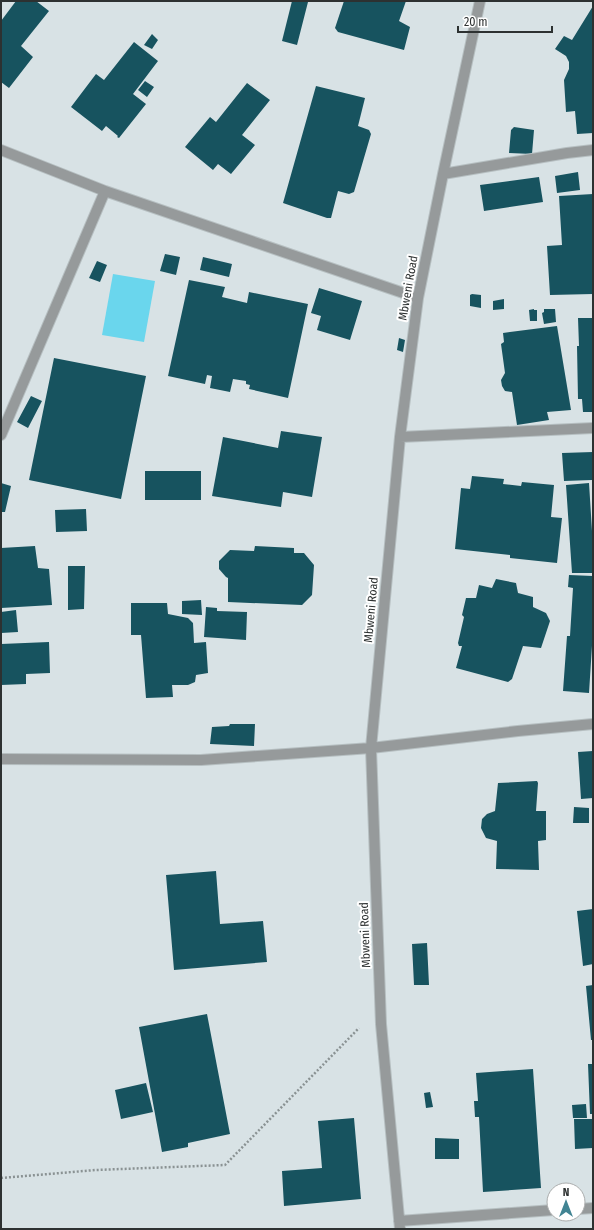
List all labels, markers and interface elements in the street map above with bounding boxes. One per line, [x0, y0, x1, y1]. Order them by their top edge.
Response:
scale bar [458, 8, 552, 34]
text: 20 m [464, 15, 488, 29]
street label: Mbweni Road [395, 254, 421, 322]
street label: Mbweni Road [361, 577, 381, 643]
street label: Mbweni Road [357, 902, 373, 968]
north arrow [546, 1182, 586, 1222]
text: N [563, 1186, 569, 1199]

